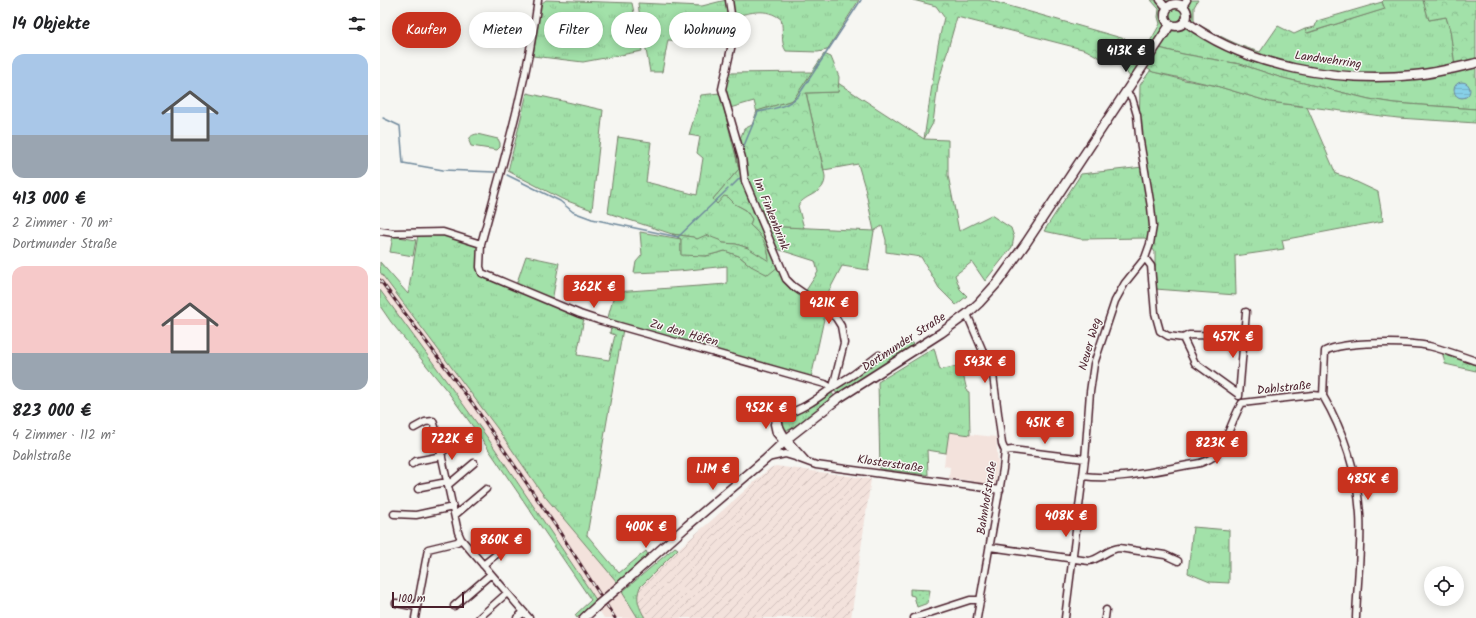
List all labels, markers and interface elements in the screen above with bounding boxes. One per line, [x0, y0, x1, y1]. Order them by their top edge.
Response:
text: 14 Objekte [12, 11, 90, 38]
chip: Kaufen [392, 12, 461, 48]
chip: Mieten [469, 12, 536, 48]
chip: Filter [544, 12, 603, 48]
chip: Neu [611, 12, 661, 48]
chip: Wohnung [669, 12, 751, 48]
icon: filters [346, 13, 368, 35]
pin: 413K € [1093, 39, 1159, 73]
text: 413K € [1106, 41, 1146, 62]
street label: Landwehrring [1293, 46, 1363, 74]
icon: home [154, 80, 226, 152]
street label: Im Finkenbrink [748, 175, 794, 253]
text: 413 000 € [12, 186, 86, 213]
text: 2 Zimmer · 70 m² [12, 213, 112, 234]
text: Dortmunder Straße [12, 234, 117, 255]
pin: 362K € [561, 275, 627, 309]
text: 362K € [573, 277, 615, 298]
pin: 421K € [796, 291, 862, 325]
icon: home [154, 292, 226, 364]
text: 421K € [809, 293, 849, 314]
street label: Dortmunder Straße [858, 307, 950, 376]
street label: Zu den Höfen [648, 314, 720, 352]
street label: Neuer Weg [1073, 315, 1107, 373]
pin: 457K € [1200, 325, 1266, 359]
text: 457K € [1213, 327, 1253, 348]
pin: 543K € [952, 350, 1018, 384]
text: 543K € [964, 352, 1006, 373]
street label: Dahlstraße [1256, 376, 1313, 400]
pin: 952K € [733, 396, 799, 430]
text: 823 000 € [12, 398, 91, 425]
text: 952K € [745, 398, 787, 419]
pin: 451K € [1012, 411, 1078, 445]
text: 451K € [1026, 413, 1064, 434]
text: 4 Zimmer · 112 m² [12, 425, 115, 446]
pin: 722K € [419, 427, 485, 461]
text: 722K € [431, 429, 473, 450]
pin: 823K € [1184, 431, 1250, 465]
text: 823K € [1195, 433, 1239, 454]
text: Dahlstraße [12, 446, 71, 467]
street label: Klosterstraße [856, 450, 925, 478]
pin: 1.1M € [680, 457, 746, 491]
text: 1.1M € [696, 459, 730, 480]
street label: Bahnhofstraße [972, 459, 1002, 536]
pin: 485K € [1335, 467, 1401, 501]
text: 485K € [1347, 469, 1389, 490]
pin: 408K € [1033, 504, 1099, 538]
text: 408K € [1045, 506, 1087, 527]
pin: 400K € [613, 515, 679, 549]
text: 400K € [625, 517, 667, 538]
pin: 860K € [468, 528, 534, 562]
text: 860K € [480, 530, 522, 551]
map controls [1424, 566, 1464, 606]
button: locate [1424, 566, 1464, 606]
scale bar [392, 590, 464, 609]
text: 100 m [398, 590, 426, 608]

